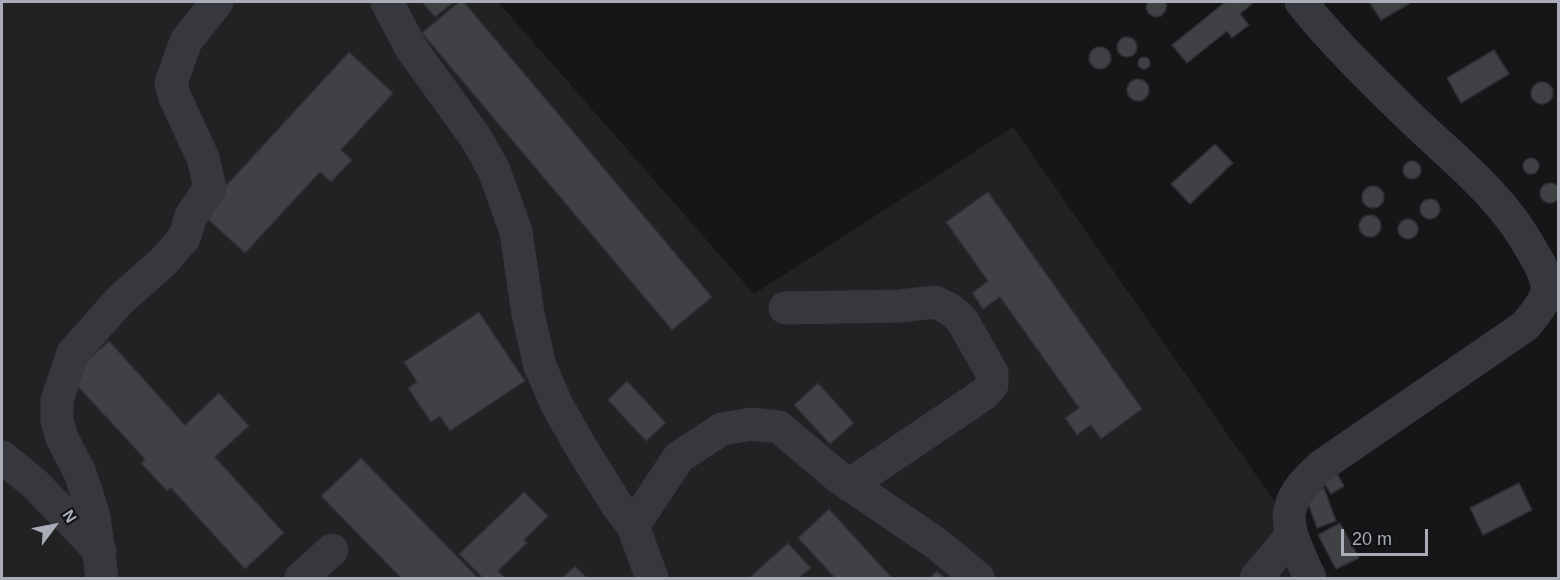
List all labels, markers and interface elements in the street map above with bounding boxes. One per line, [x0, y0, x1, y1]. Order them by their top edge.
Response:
north arrow [24, 496, 84, 556]
text: N [59, 507, 80, 526]
scale bar [1344, 517, 1431, 555]
text: 20 m [1352, 529, 1392, 549]

